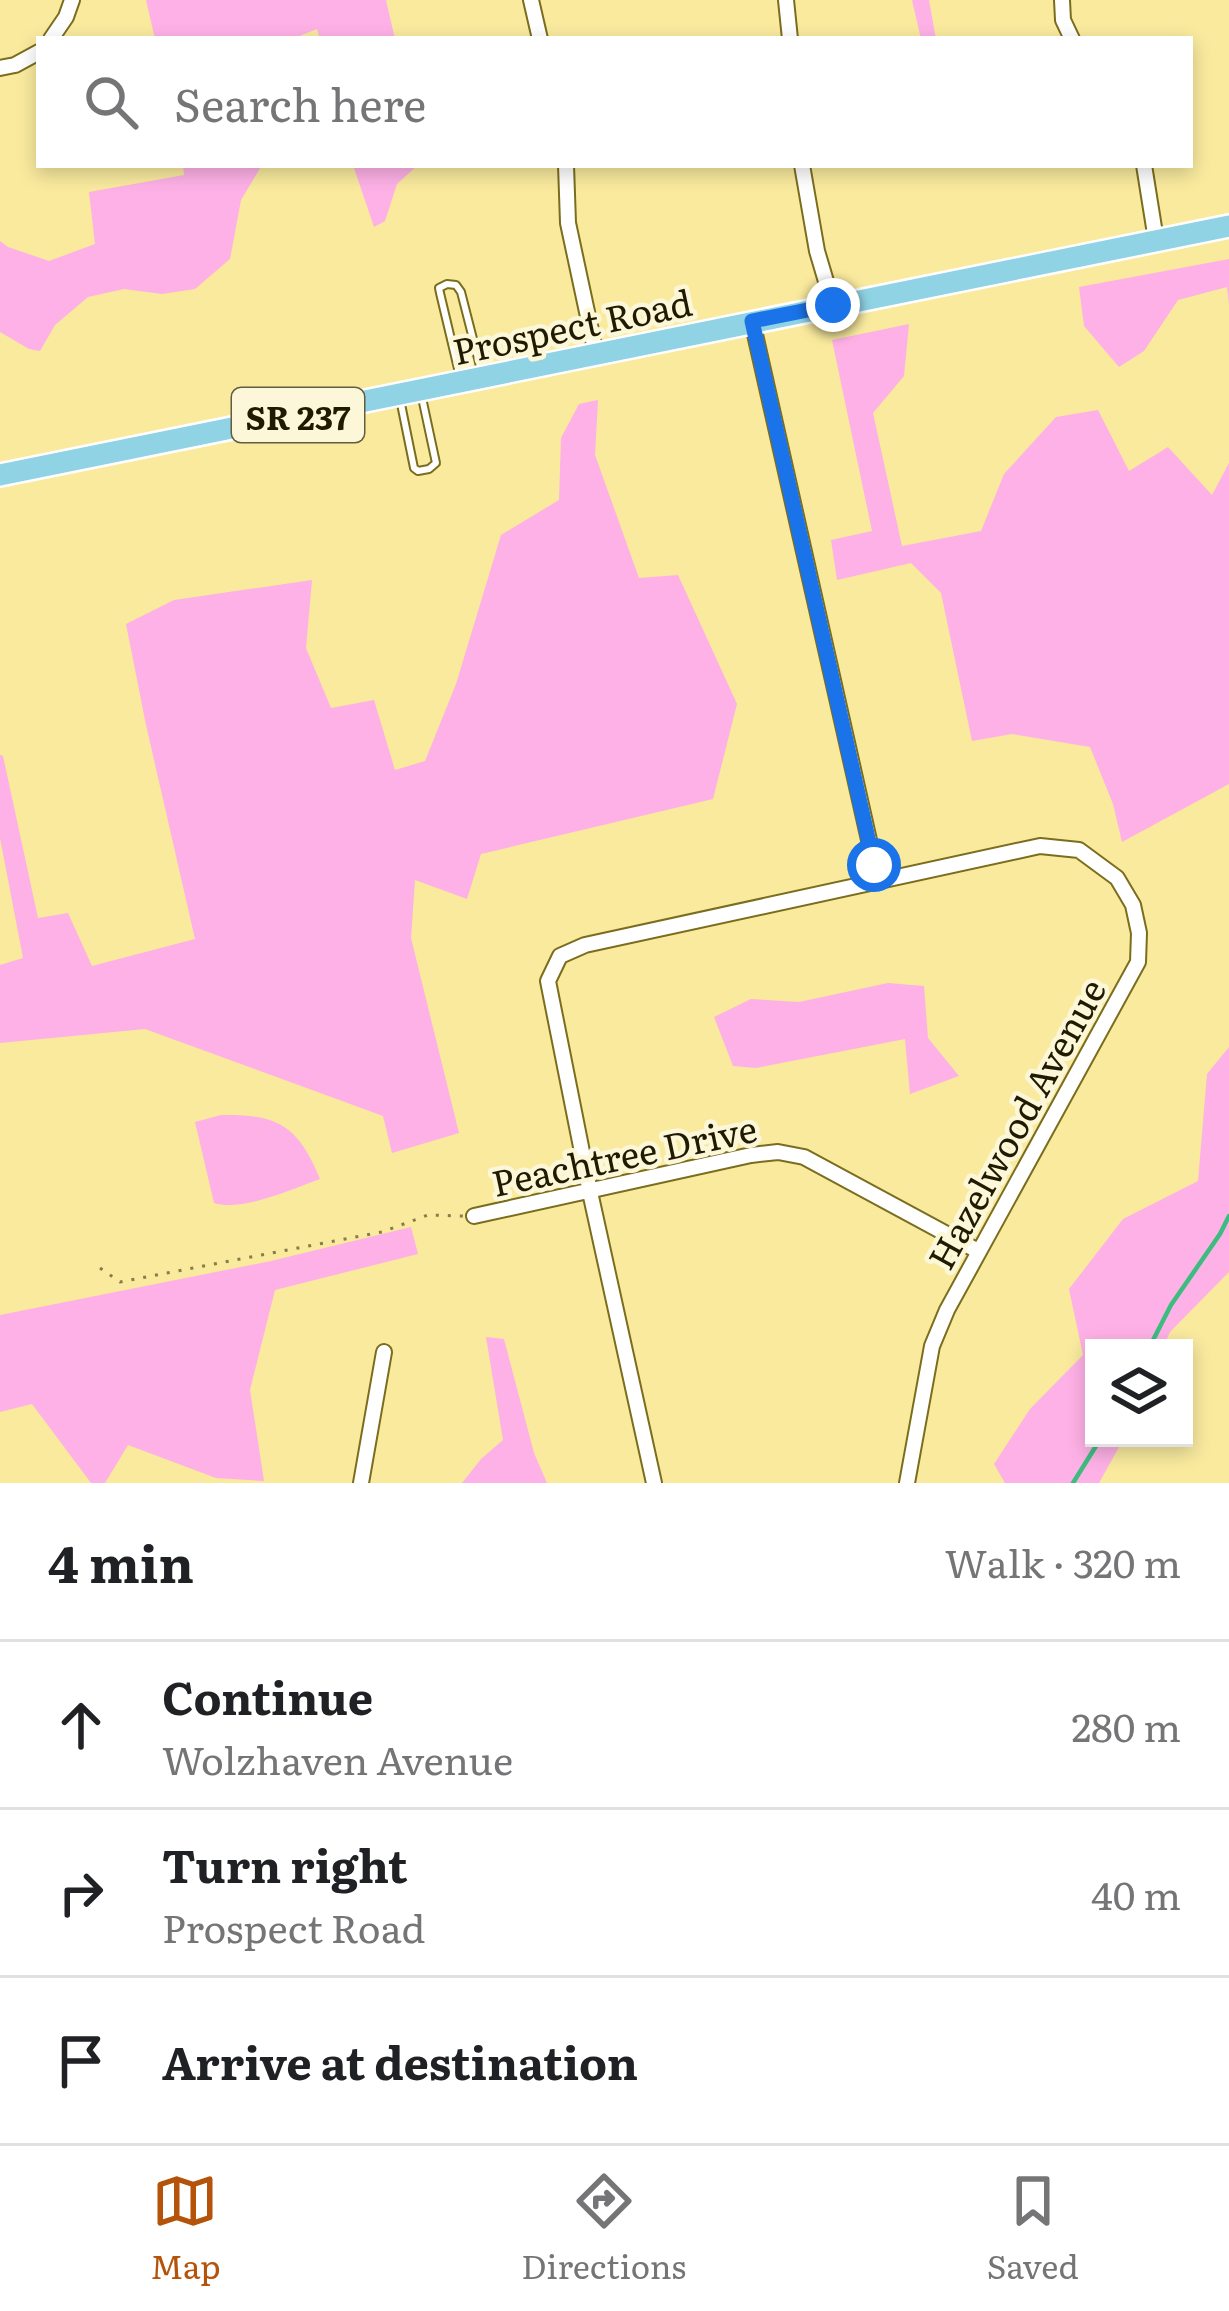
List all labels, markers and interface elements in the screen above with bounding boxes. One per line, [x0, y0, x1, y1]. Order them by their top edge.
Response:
search box [36, 36, 1193, 168]
icon: search [78, 69, 144, 135]
text: Search here [174, 69, 426, 136]
street label: Prospect Road [448, 274, 696, 376]
route end [806, 278, 860, 332]
road number: SR 237 [232, 388, 364, 442]
route start [847, 838, 901, 892]
street label: Hazelwood Avenue [913, 968, 1117, 1278]
street label: Peachtree Drive [487, 1100, 761, 1208]
map controls [1085, 1339, 1193, 1447]
button: layers [1085, 1339, 1193, 1447]
text: 4 min [48, 1523, 194, 1599]
text: Walk · 320 m [945, 1532, 1181, 1590]
text: Continue [162, 1662, 373, 1729]
icon: ahead [48, 1692, 114, 1758]
text: 280 m [1072, 1696, 1181, 1754]
text: Wolzhaven Avenue [162, 1729, 513, 1787]
text: Turn right [162, 1830, 408, 1897]
icon: right [48, 1860, 114, 1926]
text: 40 m [1091, 1864, 1181, 1922]
text: Prospect Road [162, 1897, 425, 1955]
text: Arrive at destination [162, 2027, 638, 2094]
icon: arrive [48, 2028, 114, 2094]
tab: Map [150, 2168, 221, 2289]
tab: Directions [521, 2168, 686, 2289]
tab: Saved [987, 2168, 1079, 2289]

